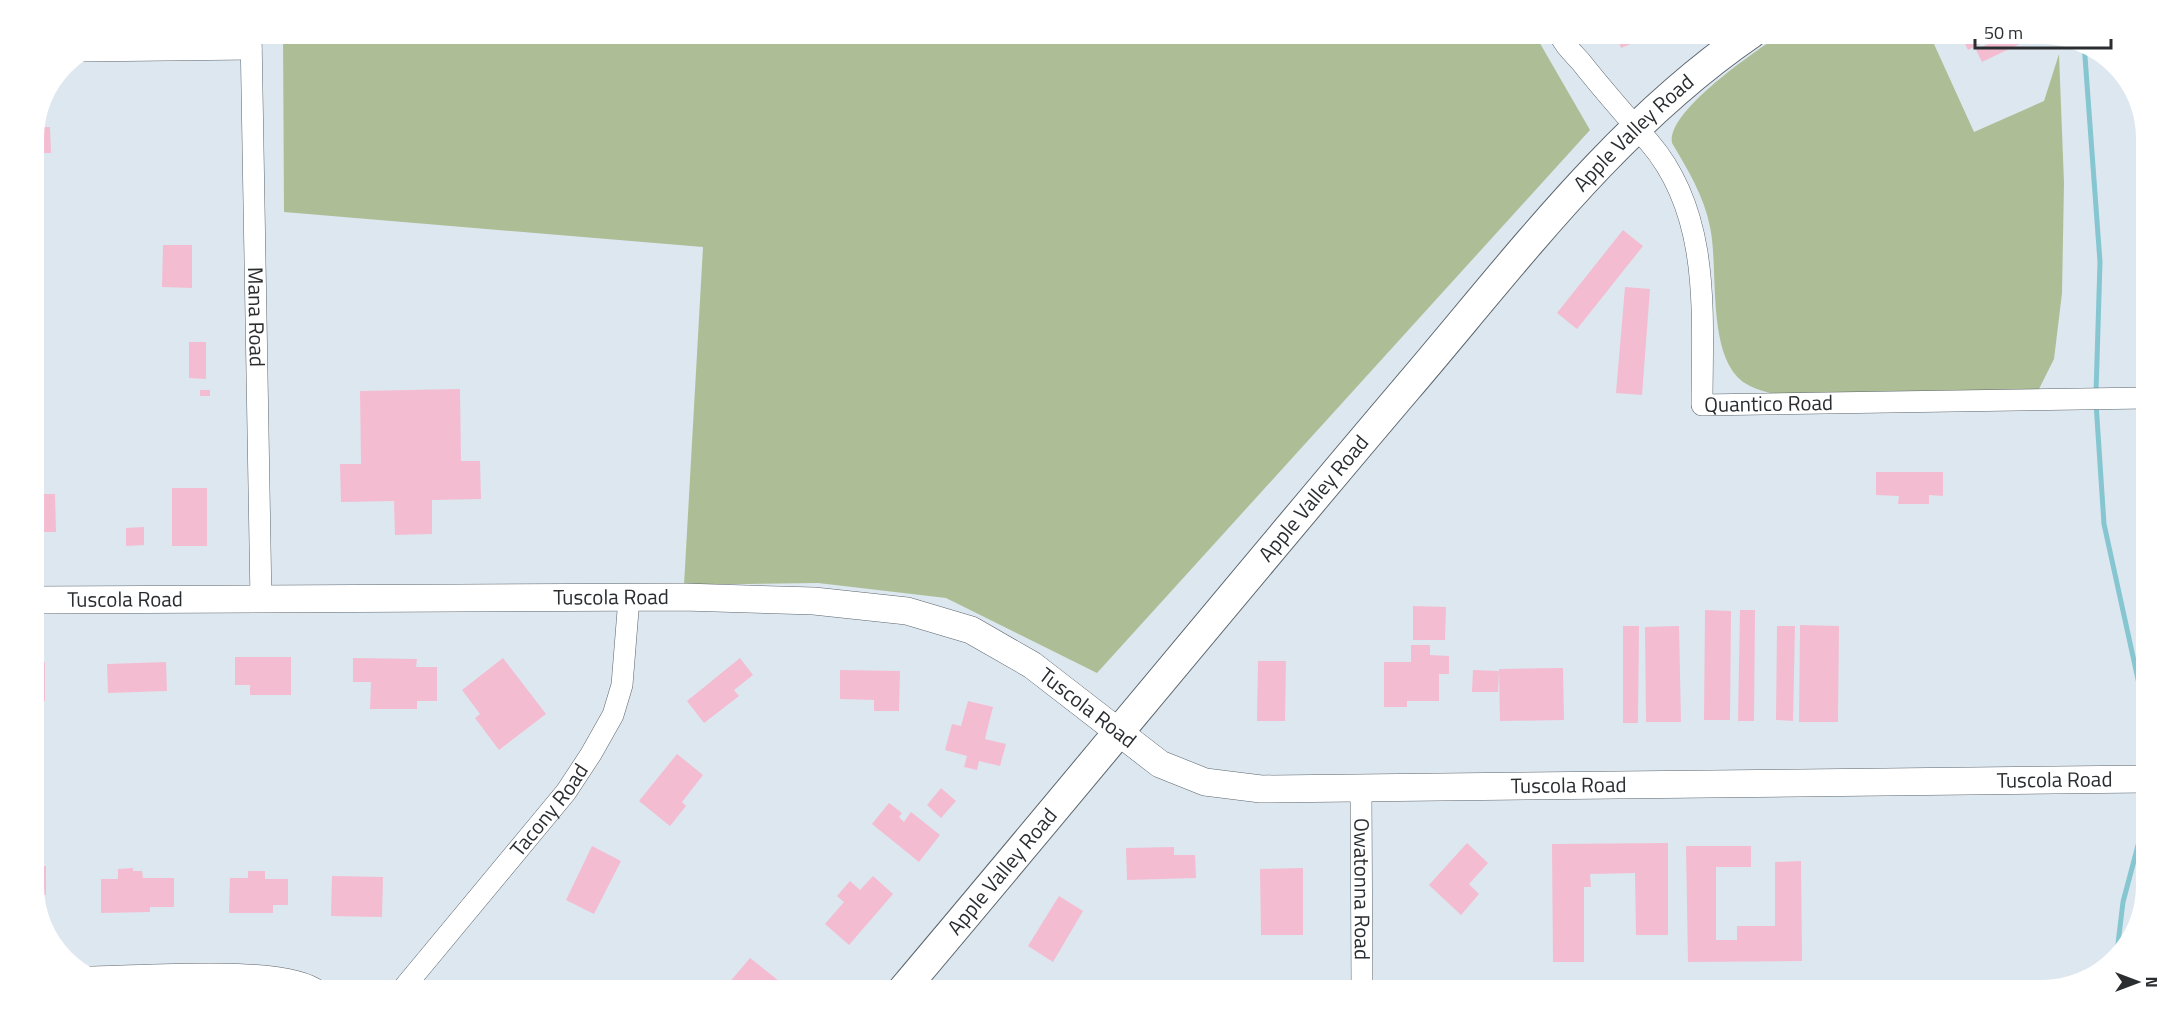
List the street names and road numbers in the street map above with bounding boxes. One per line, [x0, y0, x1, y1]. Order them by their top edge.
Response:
street label: Apple Valley Road [1565, 66, 1700, 198]
street label: Mana Road [240, 267, 274, 367]
street label: Quantico Road [1704, 386, 1833, 420]
street label: Apple Valley Road [1250, 427, 1376, 568]
street label: Tuscola Road [553, 580, 669, 613]
street label: Tuscola Road [67, 582, 183, 615]
street label: Tuscola Road [1033, 659, 1144, 755]
street label: Tacony Road [502, 757, 596, 863]
street label: Tuscola Road [1996, 762, 2113, 796]
street label: Tuscola Road [1510, 768, 1627, 801]
street label: Apple Valley Road [939, 800, 1064, 942]
street label: Owatonna Road [1346, 818, 1379, 960]

